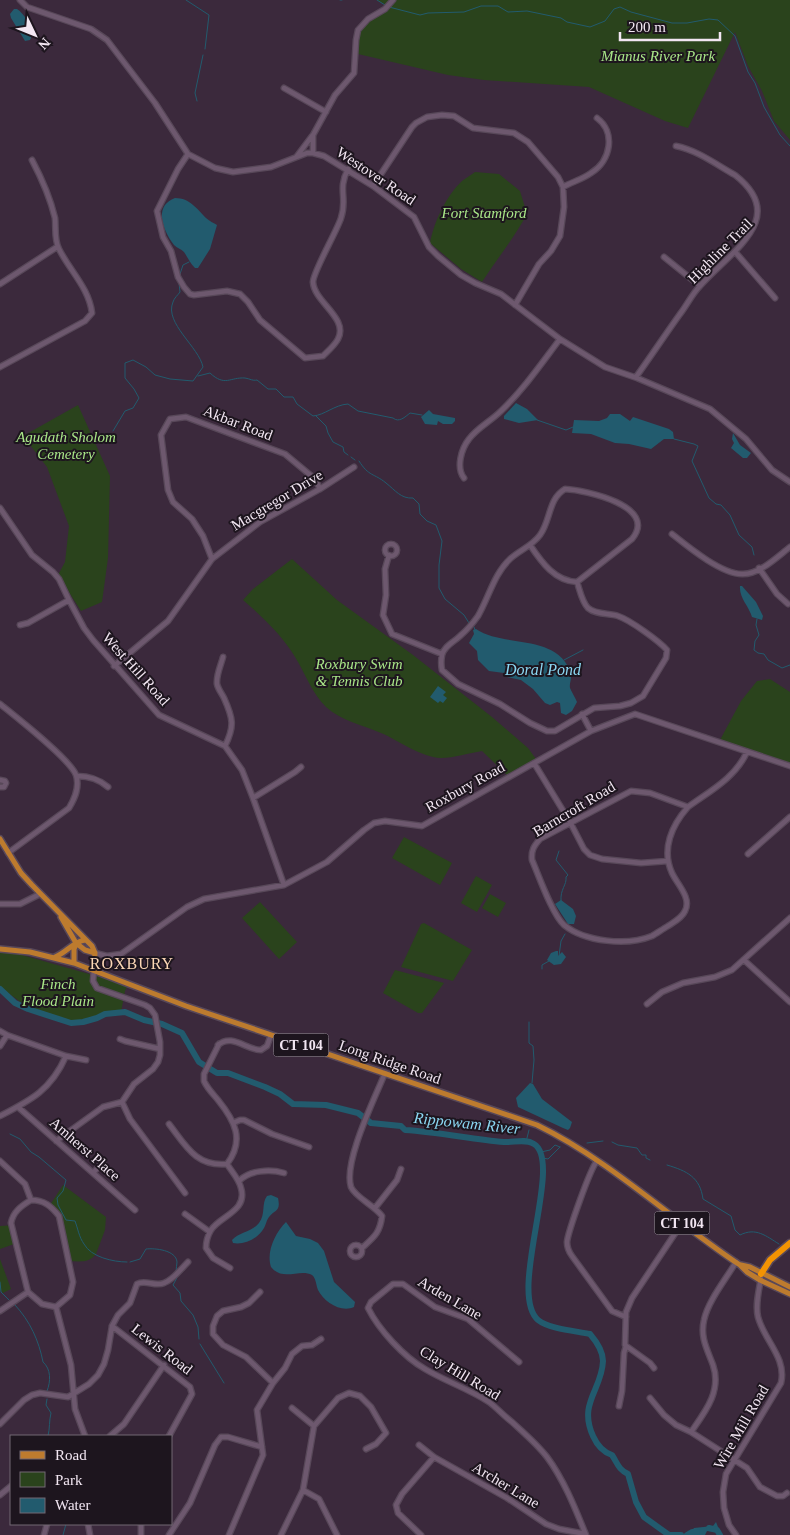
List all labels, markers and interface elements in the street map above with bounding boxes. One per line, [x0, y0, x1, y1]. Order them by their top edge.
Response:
north arrow [10, 10, 60, 60]
scale bar [620, 10, 720, 42]
text: 200 m [628, 19, 666, 35]
text: N [35, 35, 53, 52]
park label: Mianus River Park [600, 48, 715, 64]
street label: Westover Road [334, 144, 419, 209]
park label: Fort Stamford [441, 205, 527, 221]
street label: Highline Trail [684, 215, 756, 287]
street label: Akbar Road [201, 402, 275, 444]
park label: Agudath Sholom Cemetery [15, 429, 116, 462]
street label: Macgregor Drive [228, 466, 326, 534]
street label: West Hill Road [99, 629, 173, 709]
park label: Roxbury Swim & Tennis Club [314, 656, 403, 689]
water label: Doral Pond [504, 661, 582, 678]
street label: Roxbury Road [423, 758, 508, 815]
street label: Barncroft Road [530, 778, 618, 840]
district label: ROXBURY [90, 955, 174, 972]
park label: Finch Flood Plain [21, 976, 94, 1009]
road number: CT 104 [274, 1034, 328, 1056]
street label: Long Ridge Road [337, 1037, 443, 1087]
water label: Rippowam River [412, 1109, 522, 1138]
street label: Amherst Place [47, 1114, 124, 1184]
road number: CT 104 [654, 1212, 710, 1234]
street label: Arden Lane [415, 1273, 485, 1323]
street label: Lewis Road [129, 1321, 196, 1378]
street label: Clay Hill Road [417, 1343, 503, 1404]
street label: Wire Mill Road [710, 1382, 772, 1472]
legend [10, 1435, 172, 1525]
text: Road [55, 1447, 87, 1463]
street label: Archer Lane [470, 1459, 543, 1511]
text: Park [55, 1472, 83, 1488]
text: Water [55, 1497, 90, 1513]

